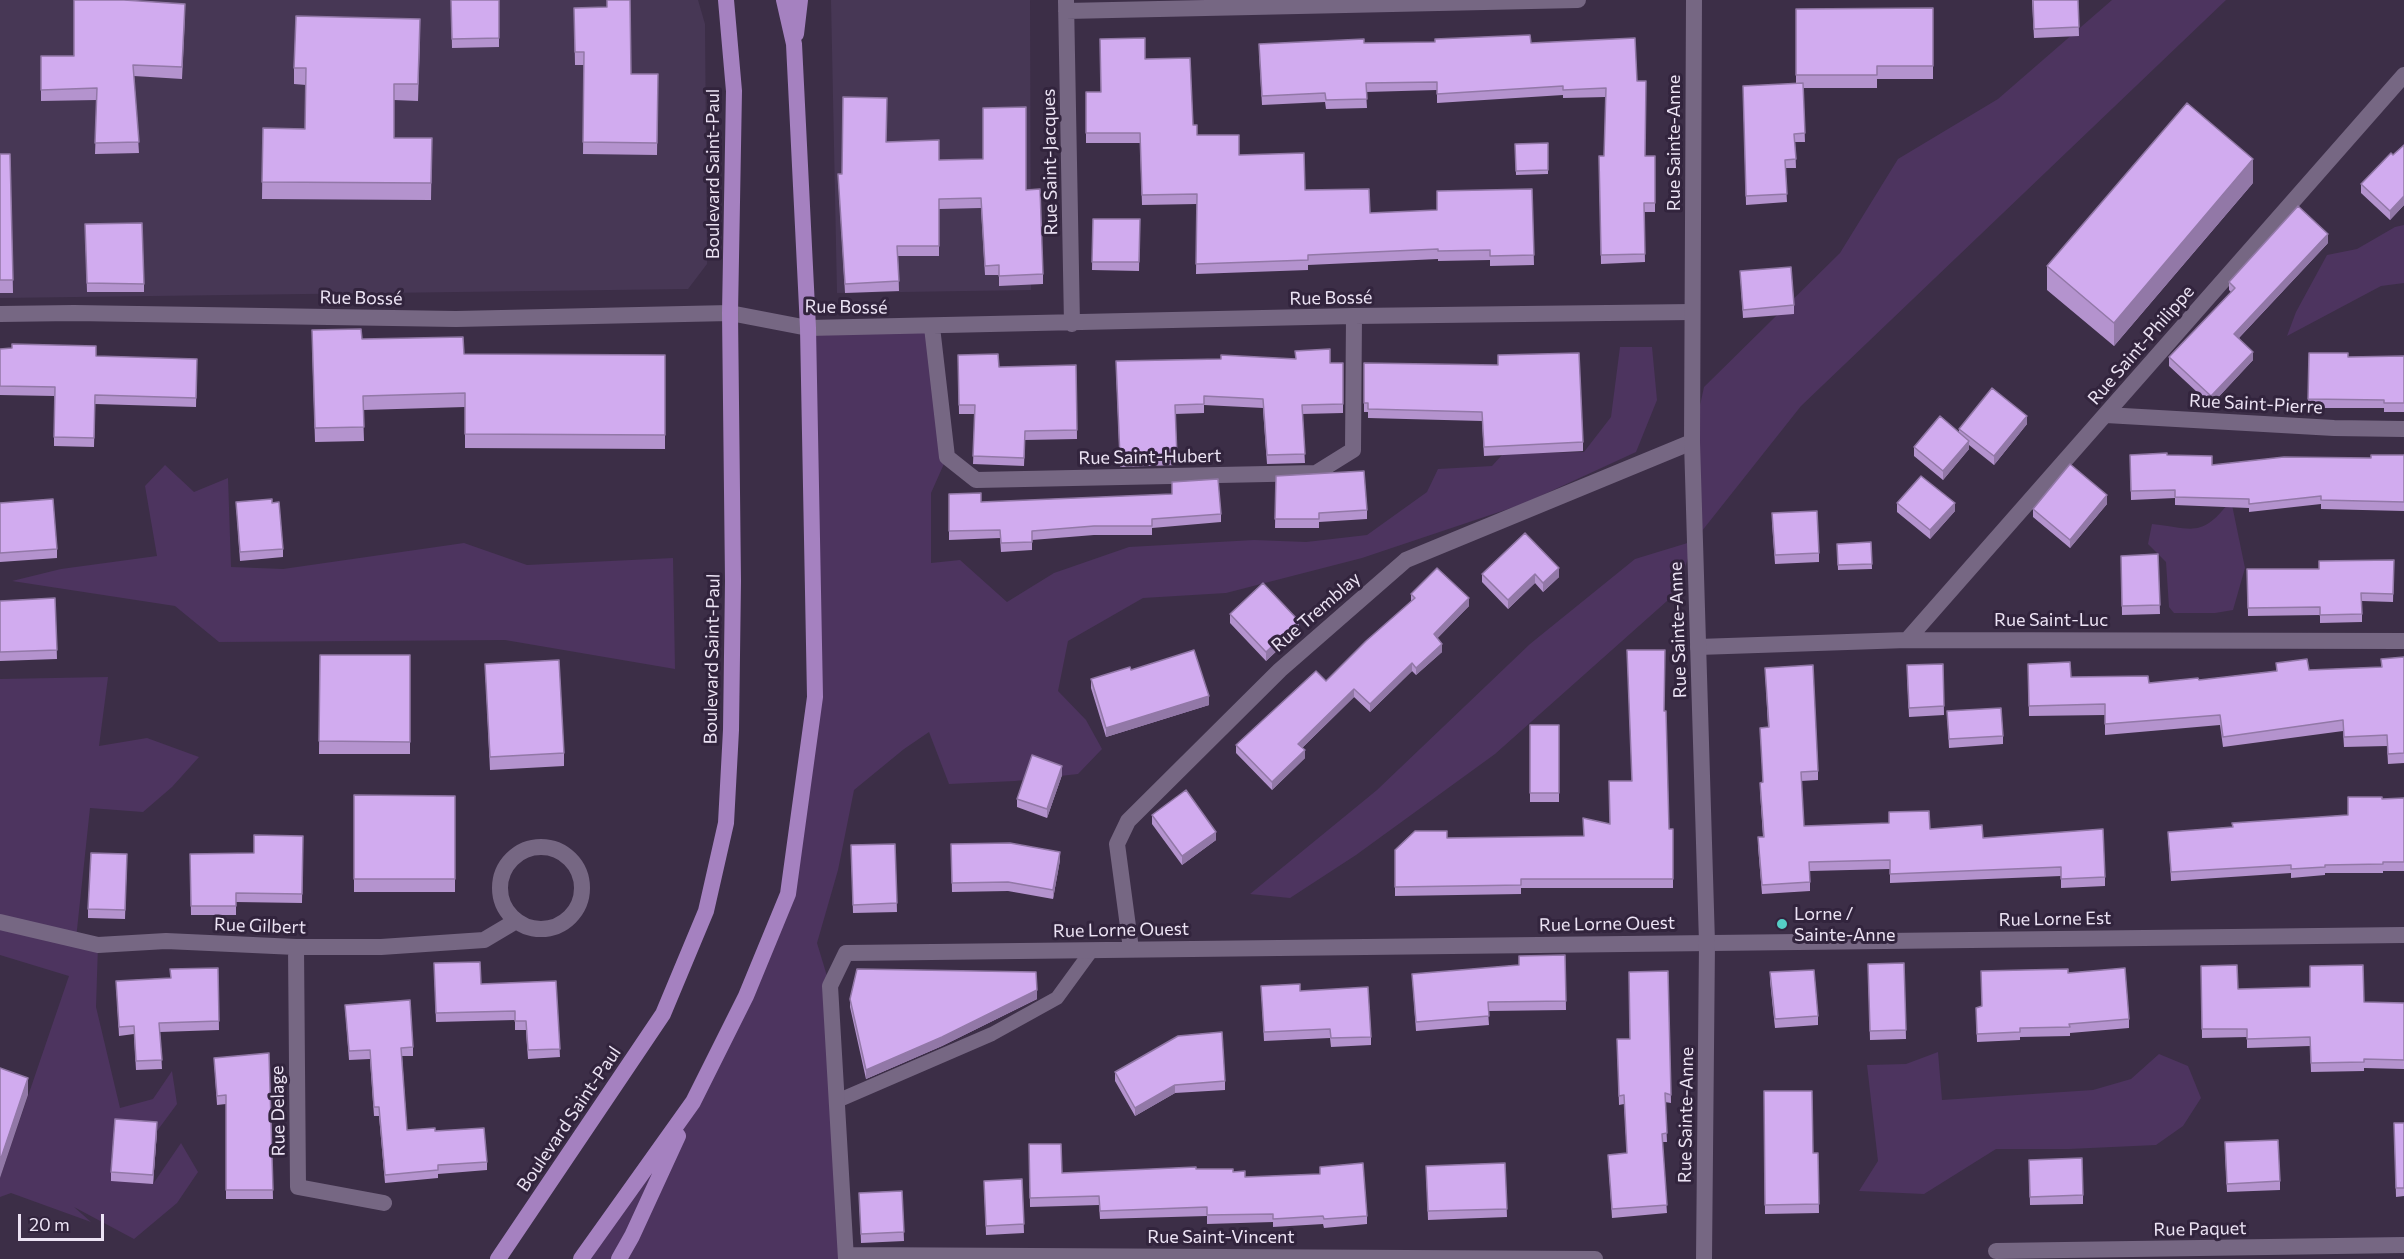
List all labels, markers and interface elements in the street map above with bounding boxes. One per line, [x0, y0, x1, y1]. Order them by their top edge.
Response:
street label: Rue Sainte-Anne [1663, 75, 1685, 211]
street label: Rue Saint-Jacques [1038, 88, 1062, 236]
street label: Boulevard Saint-Paul [702, 89, 724, 259]
street label: Rue Saint-Philippe [2083, 281, 2199, 409]
street label: Rue Bossé [319, 286, 403, 310]
street label: Rue Bossé [1289, 286, 1373, 310]
street label: Rue Bossé [804, 295, 888, 319]
street label: Rue Saint-Pierre [2189, 390, 2323, 418]
street label: Rue Saint-Hubert [1078, 445, 1222, 469]
street label: Rue Sainte-Anne [1665, 561, 1691, 699]
street label: Rue Tremblay [1267, 567, 1365, 657]
street label: Boulevard Saint-Paul [700, 573, 724, 745]
street label: Rue Saint-Luc [1994, 609, 2108, 631]
place label: Lorne / Sainte-Anne [1794, 903, 1895, 946]
street label: Rue Lorne Est [1999, 907, 2111, 931]
street label: Rue Lorne Ouest [1539, 912, 1675, 936]
street label: Rue Gilbert [214, 914, 306, 938]
marker: Lorne / Sainte-Anne [1775, 917, 1789, 931]
street label: Rue Lorne Ouest [1053, 918, 1189, 942]
street label: Boulevard Saint-Paul [512, 1042, 626, 1196]
street label: Rue Sainte-Anne [1674, 1047, 1698, 1183]
street label: Rue Delage [266, 1065, 290, 1157]
scale bar [21, 1202, 106, 1240]
text: 20 m [29, 1213, 70, 1235]
street label: Rue Paquet [2153, 1217, 2247, 1241]
street label: Rue Saint-Vincent [1147, 1226, 1295, 1248]

